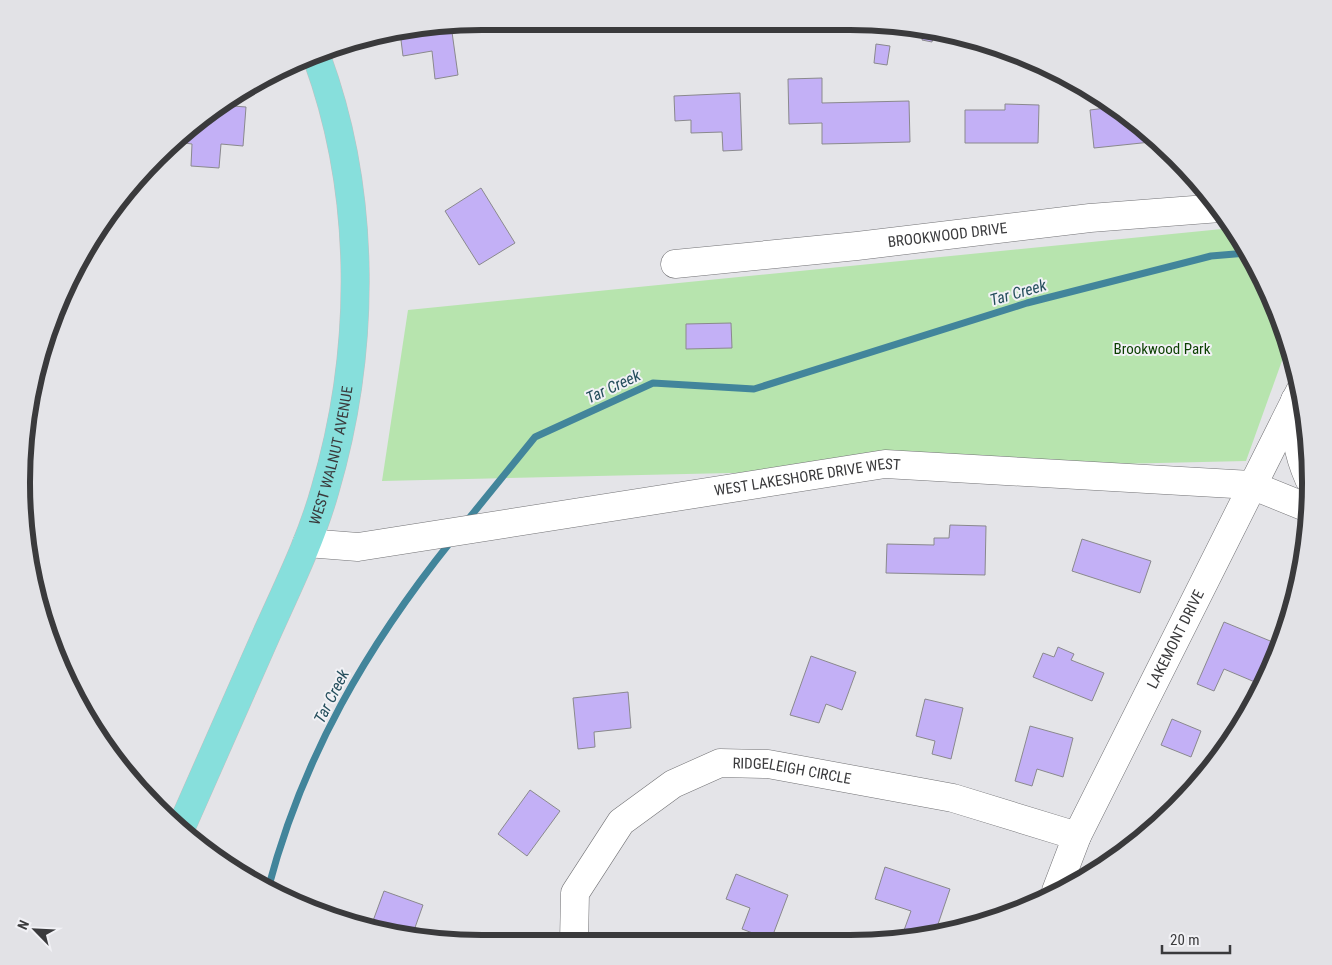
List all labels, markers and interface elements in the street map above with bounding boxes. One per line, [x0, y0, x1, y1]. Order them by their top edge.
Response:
street label: BROOKWOOD DRIVE [887, 219, 1008, 251]
water label: Tar Creek [988, 275, 1050, 310]
park label: Brookwood Park [1114, 340, 1211, 358]
water label: Tar Creek [583, 365, 644, 407]
street label: WEST WALNUT AVENUE [305, 385, 357, 527]
street label: WEST LAKESHORE DRIVE WEST [713, 455, 901, 500]
street label: LAKEMONT DRIVE [1143, 587, 1208, 692]
water label: Tar Creek [310, 665, 354, 726]
street label: RIDGELEIGH CIRCLE [732, 754, 853, 788]
north arrow [10, 905, 60, 955]
text: N [14, 918, 32, 932]
scale bar [1162, 922, 1230, 954]
text: 20 m [1170, 931, 1200, 949]

